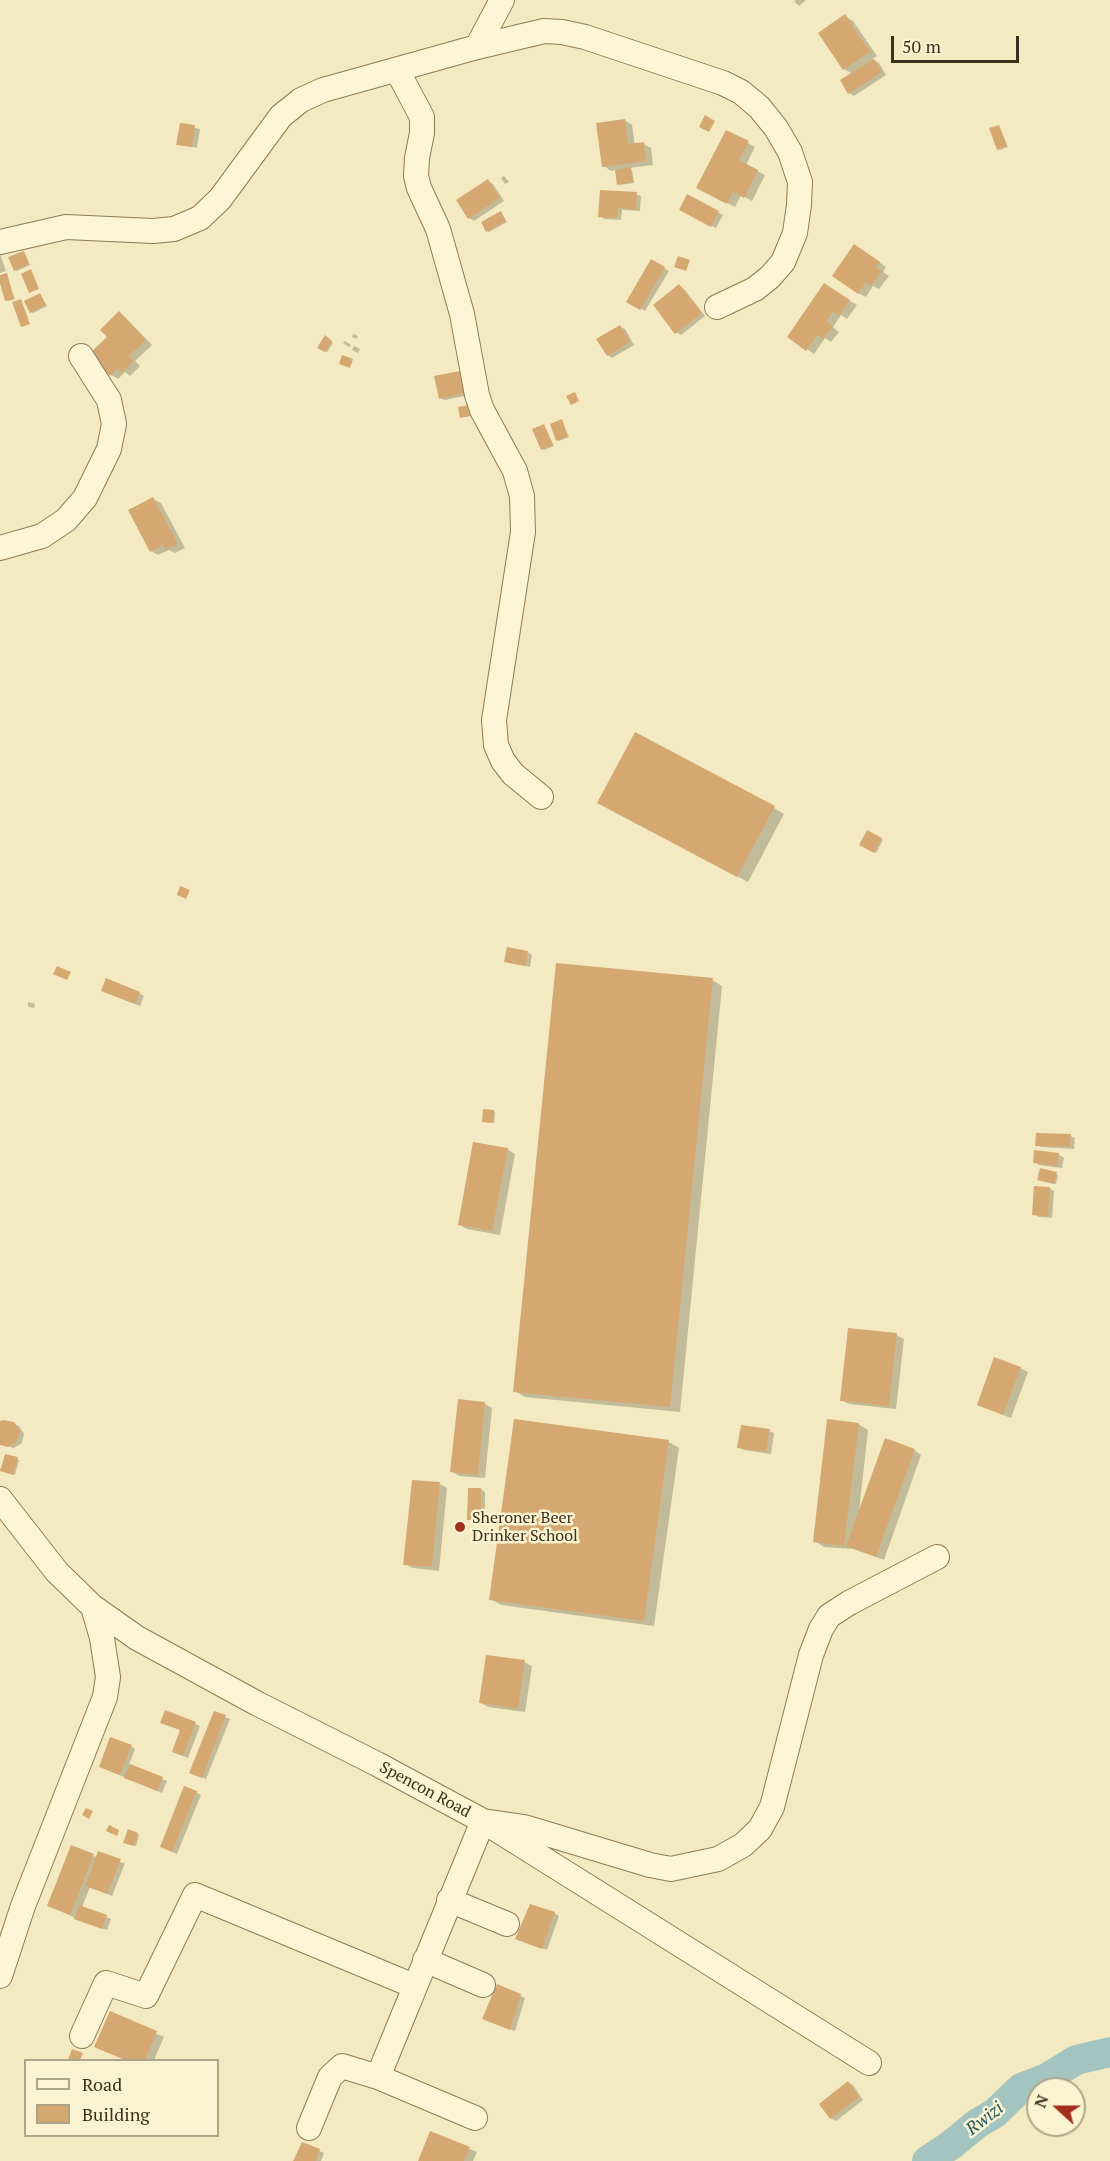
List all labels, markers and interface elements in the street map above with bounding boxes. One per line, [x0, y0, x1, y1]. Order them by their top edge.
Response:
scale bar [894, 24, 1022, 62]
text: 50 m [902, 34, 941, 58]
place label: Sheroner Beer Drinker School [472, 1508, 578, 1546]
marker: Sheroner Beer Drinker School [453, 1520, 467, 1534]
street label: Spencon Road [376, 1758, 474, 1822]
legend [24, 2059, 219, 2137]
text: Road [82, 2072, 122, 2096]
north arrow [1026, 2077, 1086, 2137]
text: N [1029, 2092, 1054, 2111]
water label: Rwizi [962, 2098, 1008, 2140]
text: Building [82, 2102, 150, 2126]

